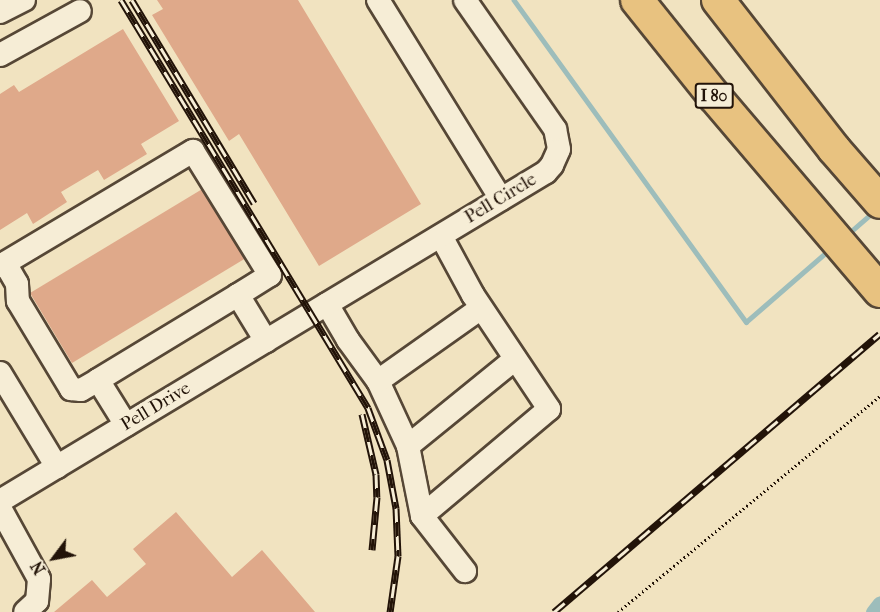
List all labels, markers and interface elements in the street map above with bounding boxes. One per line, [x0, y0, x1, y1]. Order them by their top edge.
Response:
road number: I 80 [694, 83, 734, 109]
street label: Pell Circle [461, 169, 541, 229]
street label: Pell Drive [117, 378, 195, 436]
north arrow [24, 528, 84, 588]
text: N [27, 558, 50, 578]

